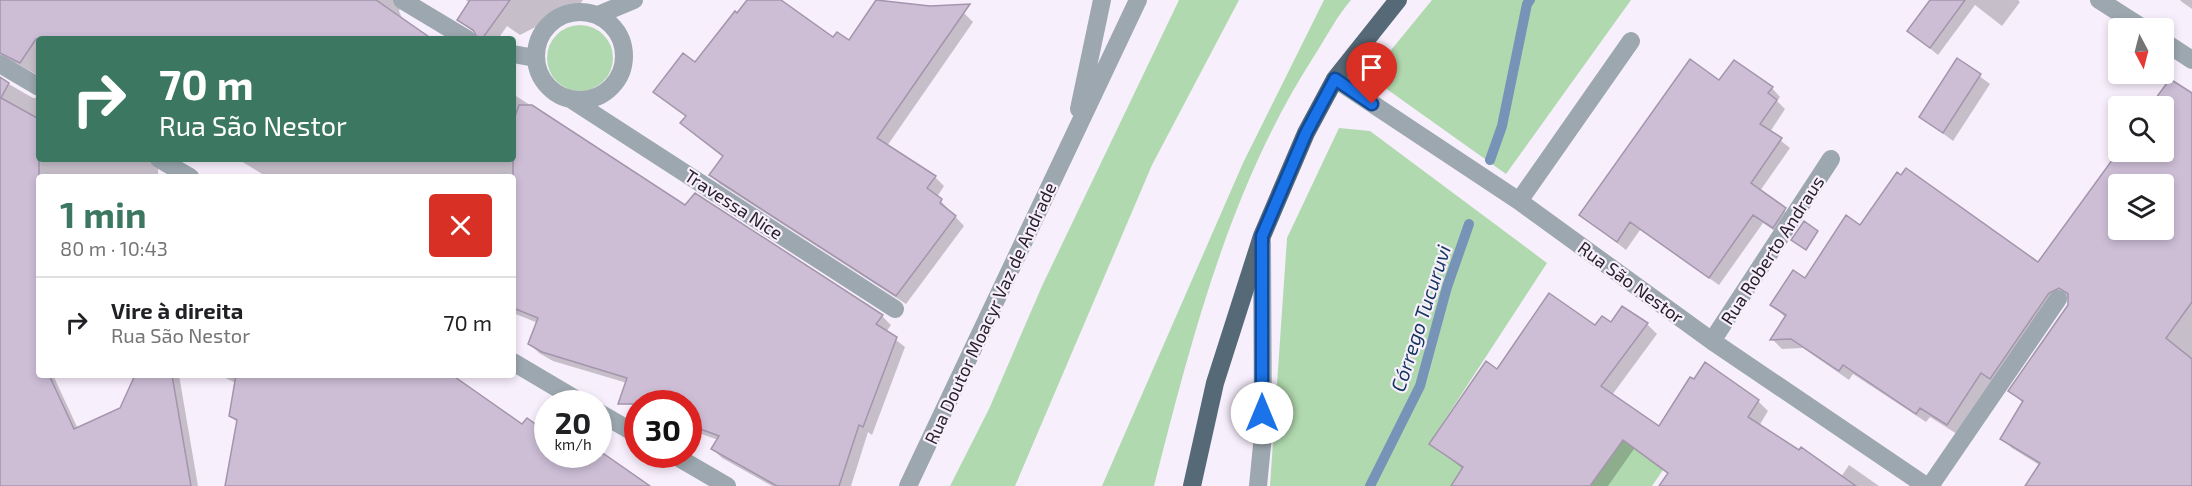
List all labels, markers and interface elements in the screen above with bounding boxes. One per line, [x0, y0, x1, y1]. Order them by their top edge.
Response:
north arrow [2108, 18, 2174, 84]
map controls [2108, 18, 2174, 240]
pin [1346, 42, 1397, 104]
icon: arrive [1355, 51, 1388, 84]
text: 70 m [159, 58, 254, 108]
icon: right [60, 60, 138, 138]
button: search [2108, 96, 2174, 162]
text: Rua São Nestor [159, 109, 347, 141]
street label: Travessa Nice [681, 164, 787, 244]
street label: Rua Roberto Andraus [1716, 172, 1828, 328]
button: layers [2108, 174, 2174, 240]
street label: Rua Doutor Moacyr Vaz de Andrade [920, 179, 1060, 447]
text: 1 min [60, 192, 147, 235]
button: close [429, 194, 492, 257]
text: 80 m · 10:43 [60, 236, 168, 260]
street label: Rua São Nestor [1574, 236, 1688, 328]
water label: Córrego Tucuruvi [1385, 241, 1455, 394]
text: Vire à direita [111, 297, 243, 323]
icon: right [60, 306, 93, 339]
text: 70 m [443, 309, 492, 335]
text: Rua São Nestor [111, 323, 250, 347]
position arrow [1230, 381, 1294, 445]
speed limit sign: 30 [624, 390, 702, 468]
text: 20 [555, 404, 591, 440]
text: km/h [554, 435, 592, 453]

